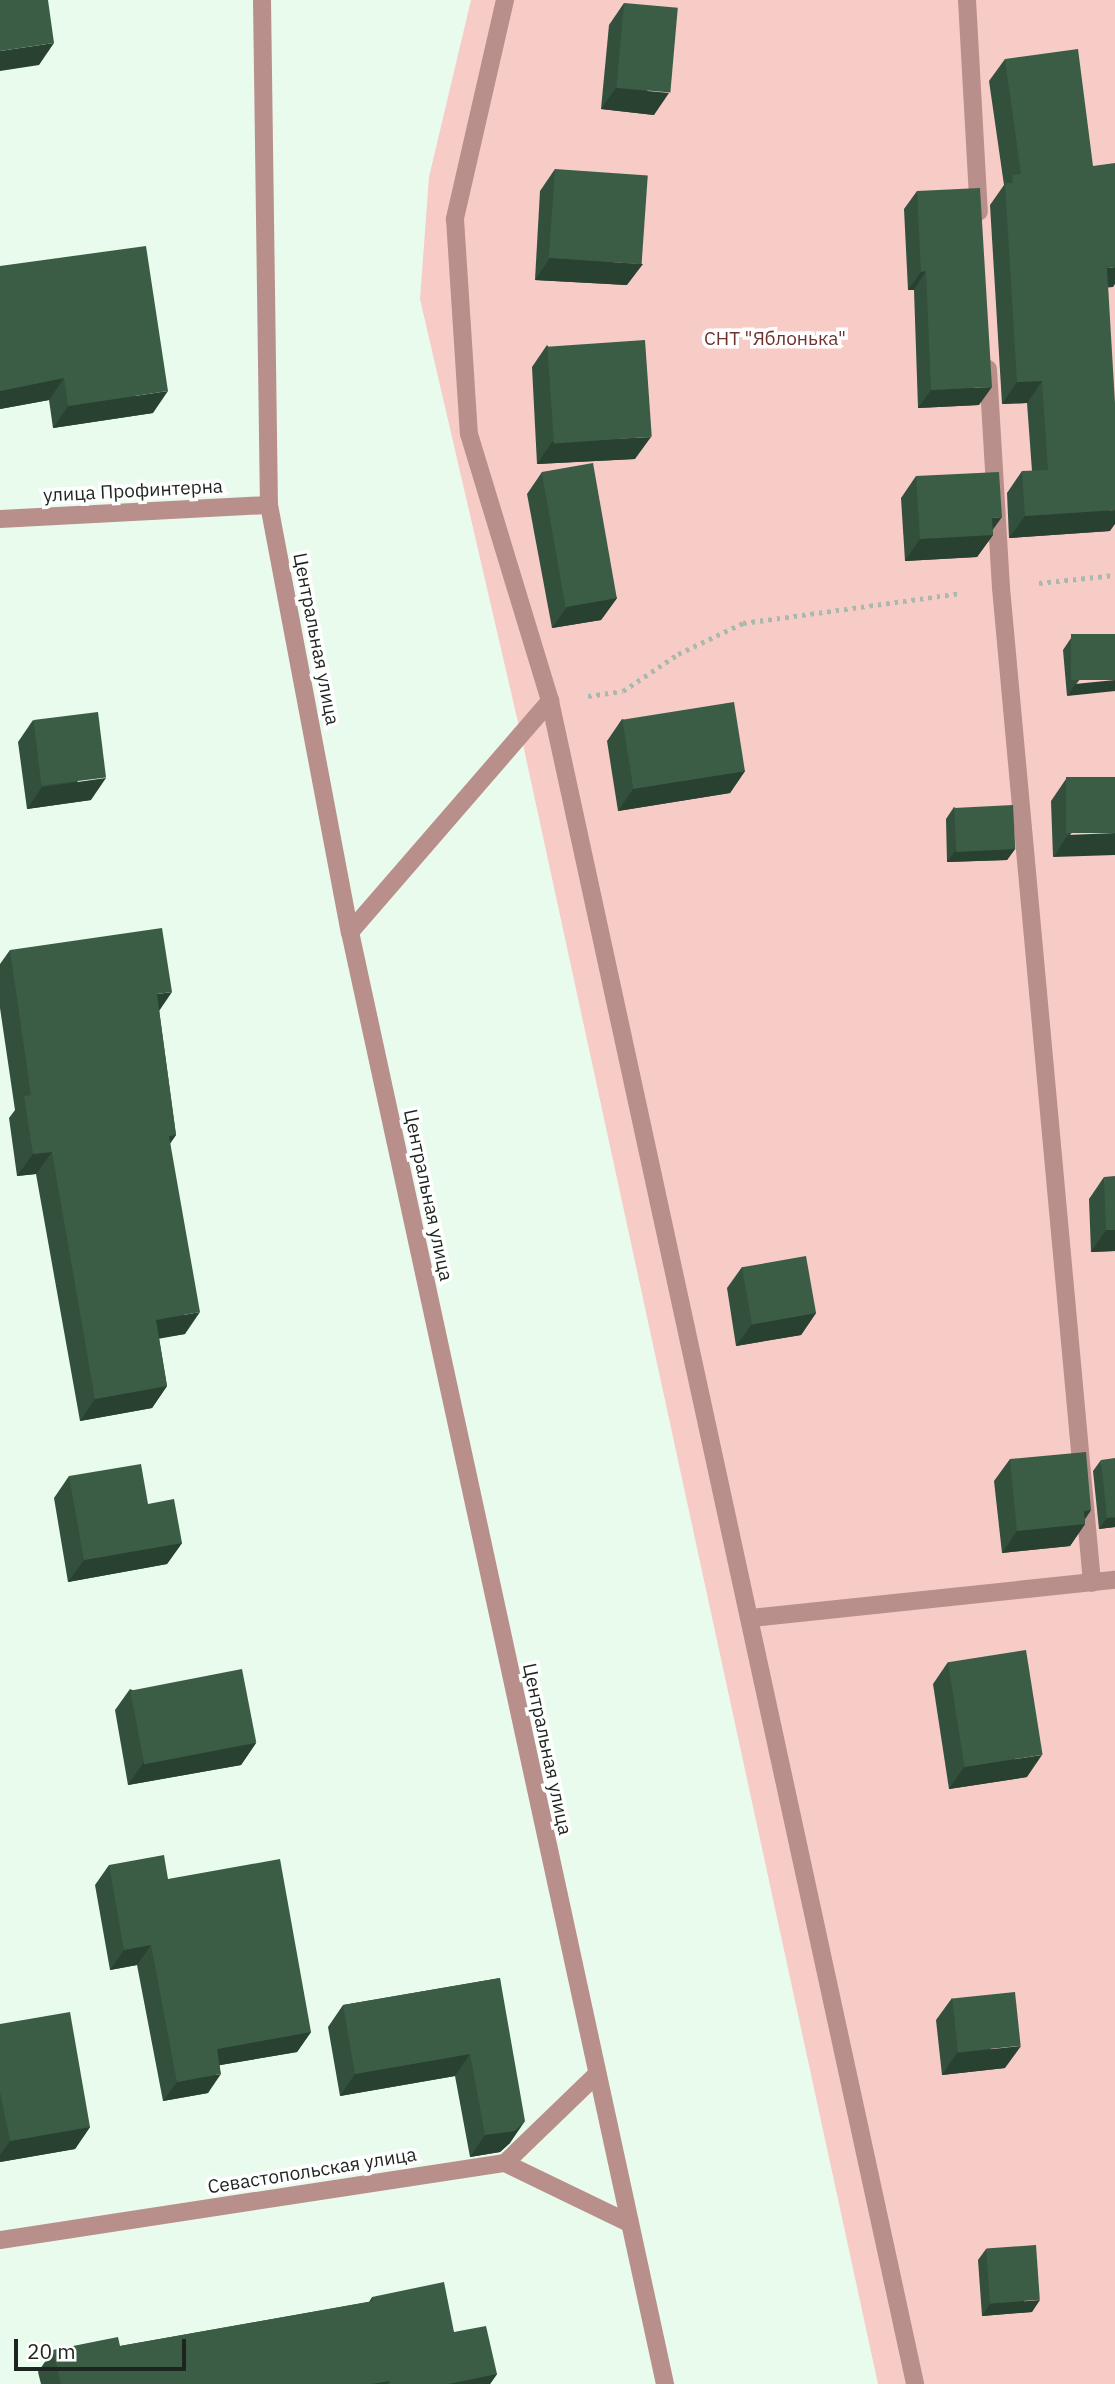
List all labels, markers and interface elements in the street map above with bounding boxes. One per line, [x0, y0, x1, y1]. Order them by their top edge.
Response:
park label: СНТ "Яблонька" [704, 328, 846, 350]
street label: улица Профинтерна [42, 475, 224, 507]
street label: Центральная улица [288, 551, 344, 727]
street label: Центральная улица [399, 1107, 457, 1283]
street label: Центральная улица [518, 1661, 576, 1837]
street label: Севастопольская улица [206, 2143, 418, 2199]
scale bar [18, 2324, 189, 2368]
text: 20 m [27, 2337, 76, 2365]

